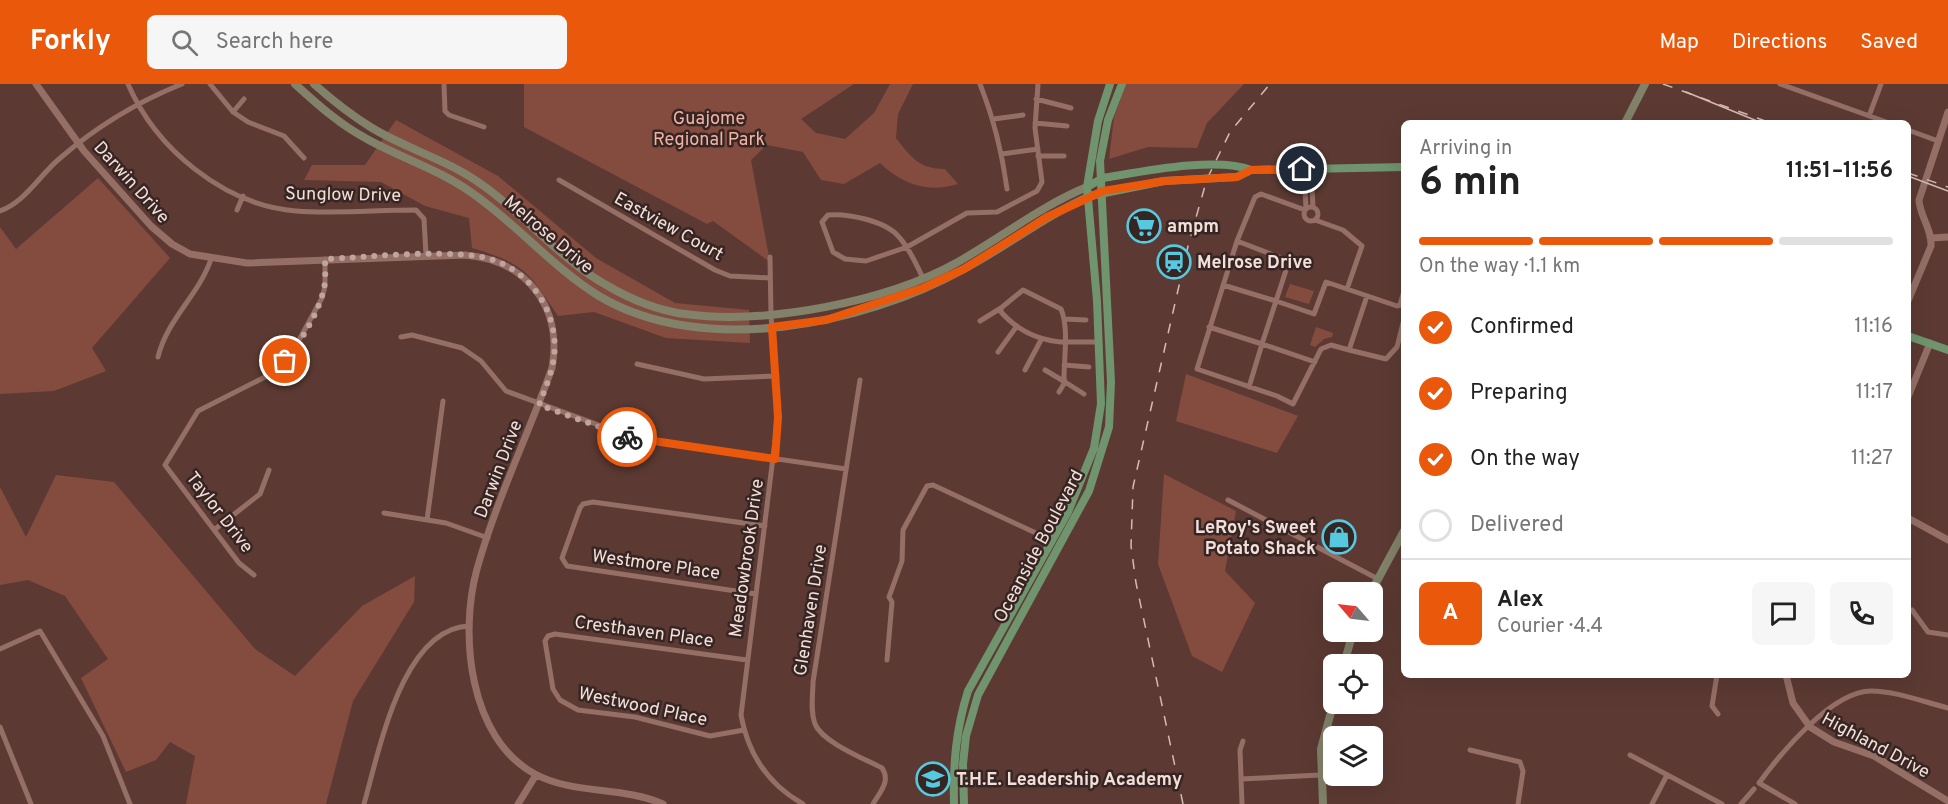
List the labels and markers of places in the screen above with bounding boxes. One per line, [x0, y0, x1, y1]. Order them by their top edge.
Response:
pin [1276, 143, 1327, 194]
supermarket icon: ampm [1126, 208, 1162, 244]
place label: ampm [1167, 216, 1219, 239]
station icon: Melrose Drive [1156, 244, 1192, 280]
place label: Melrose Drive [1197, 252, 1312, 275]
pin [259, 335, 310, 386]
place label: LeRoy's Sweet Potato Shack [1195, 517, 1316, 561]
shop icon: LeRoy's Sweet Potato Shack [1321, 519, 1357, 555]
school or university icon: T.H.E. Leadership Academy [915, 761, 951, 797]
place label: T.H.E. Leadership Academy [956, 769, 1182, 792]

